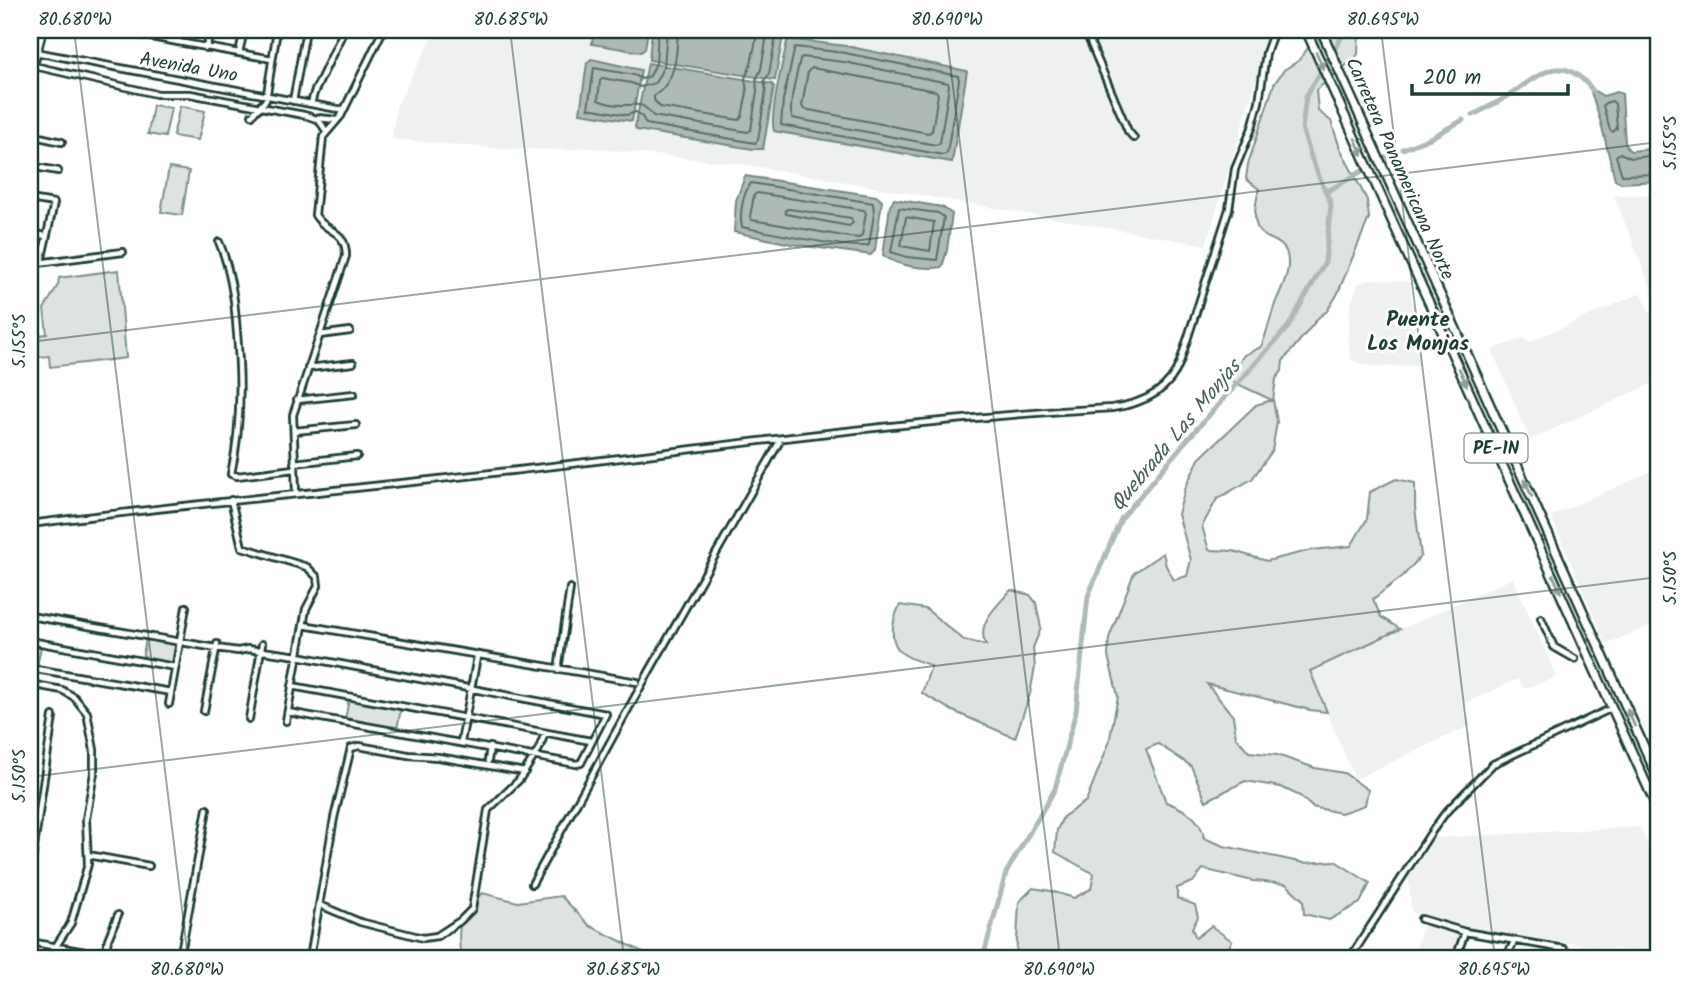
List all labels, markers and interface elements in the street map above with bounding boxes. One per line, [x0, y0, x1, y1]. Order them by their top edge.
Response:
text: 80.680°W [38, 6, 112, 35]
text: 80.685°W [474, 6, 548, 35]
text: 80.690°W [911, 6, 983, 35]
text: 80.695°W [1347, 6, 1419, 35]
street label: Avenida Uno [137, 45, 240, 91]
one-way arrow [1314, 51, 1326, 71]
scale bar [1412, 52, 1568, 96]
street label: Carretera Panamericana Norte [1337, 53, 1462, 285]
text: 200 m [1423, 62, 1481, 95]
text: 5.155°S [1657, 115, 1686, 170]
one-way arrow [1353, 137, 1365, 157]
district label: Puente Los Monjas [1367, 304, 1469, 361]
text: 5.155°S [6, 313, 35, 368]
water label: Quebrada Las Monjas [1103, 351, 1251, 519]
one-way arrow [1458, 366, 1469, 387]
road number: PE-1N [1464, 434, 1528, 462]
one-way arrow [1522, 478, 1534, 498]
text: 5.150°S [1657, 551, 1686, 605]
one-way arrow [1551, 574, 1563, 594]
one-way arrow [1625, 708, 1637, 728]
text: 5.150°S [6, 749, 35, 803]
text: 80.680°W [150, 956, 224, 985]
text: 80.685°W [586, 956, 660, 985]
text: 80.690°W [1023, 956, 1095, 985]
text: 80.695°W [1458, 956, 1530, 985]

